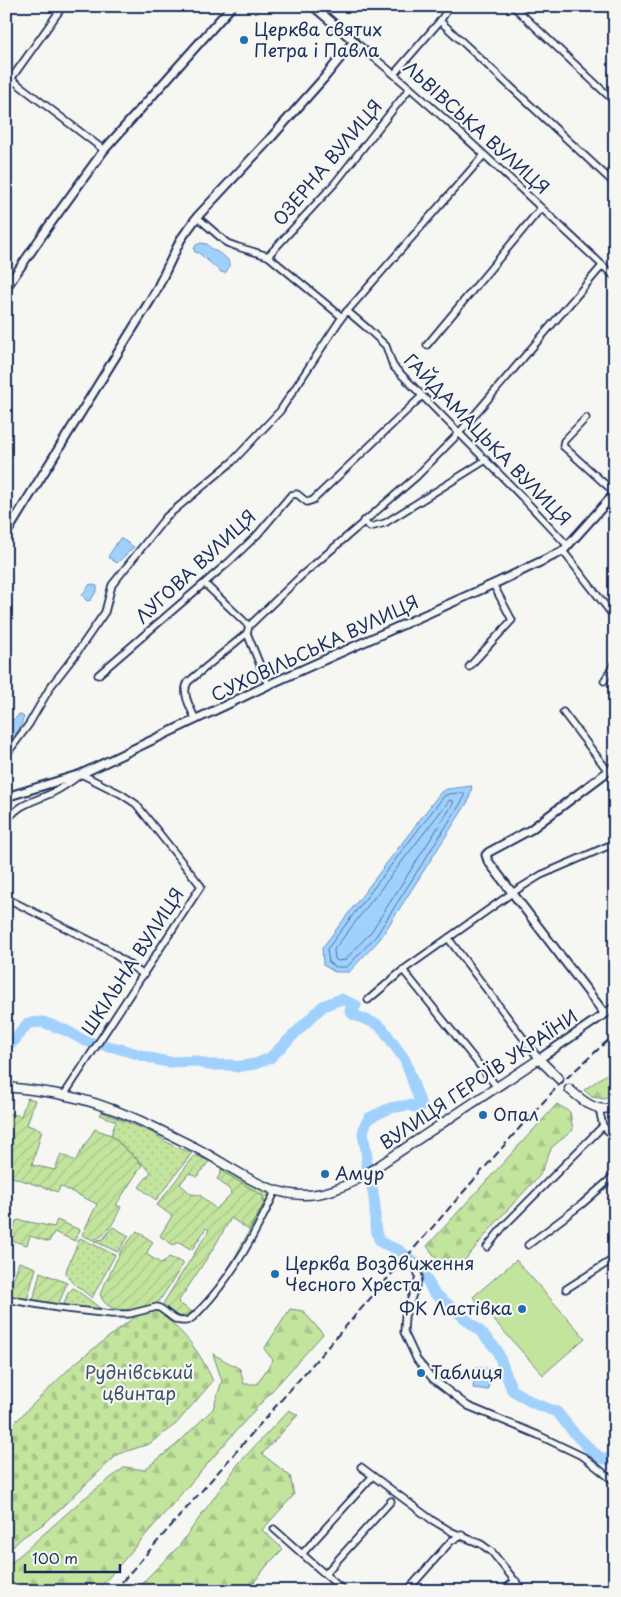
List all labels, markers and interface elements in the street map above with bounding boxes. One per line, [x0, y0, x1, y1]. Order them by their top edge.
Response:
place label: Церква святих Петра і Павла [254, 15, 382, 63]
marker: Церква святих Петра і Павла [238, 34, 250, 46]
street label: ЛЬВІВСЬКА ВУЛИЦЯ [398, 54, 556, 200]
street label: ОЗЕРНА ВУЛИЦЯ [266, 93, 388, 231]
street label: ГАЙДАМАЦЬКА ВУЛИЦЯ [398, 347, 578, 531]
street label: ЛУГОВА ВУЛИЦЯ [129, 503, 261, 629]
street label: СУХОВІЛЬСЬКА ВУЛИЦЯ [206, 588, 423, 708]
street label: ШКІЛЬНА ВУЛИЦЯ [74, 882, 190, 1040]
street label: ВУЛИЦЯ ГЕРОЇВ УКРАЇНИ [374, 1002, 583, 1155]
place label: Опал [493, 1100, 539, 1127]
marker: Опал [477, 1109, 489, 1121]
place label: Амур [335, 1159, 384, 1186]
marker: Амур [319, 1168, 331, 1180]
place label: Церква Воздвиження Чесного Хреста [285, 1249, 474, 1297]
marker: Церква Воздвиження Чесного Хреста [269, 1268, 281, 1280]
place label: ФК Ластівка [399, 1294, 513, 1321]
marker: ФК Ластівка [516, 1303, 528, 1315]
park label: Руднівський цвинтар [85, 1358, 193, 1406]
place label: Таблиця [431, 1358, 503, 1385]
marker: Таблиця [415, 1367, 427, 1379]
scale bar [25, 1542, 120, 1574]
text: 100 m [32, 1546, 78, 1569]

